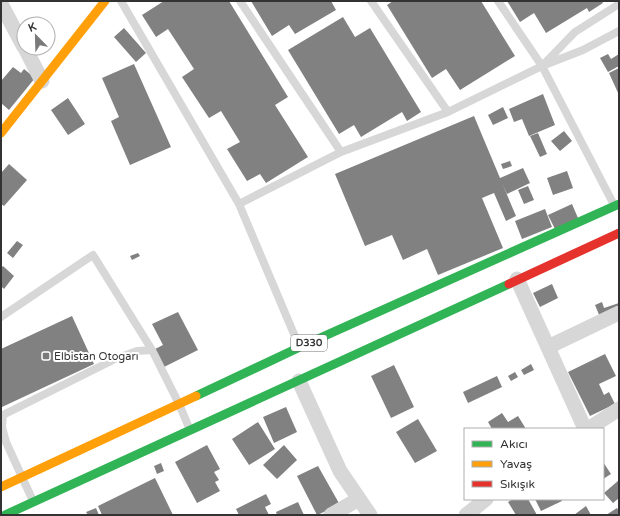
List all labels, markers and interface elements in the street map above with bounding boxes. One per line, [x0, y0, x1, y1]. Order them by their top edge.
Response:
north arrow [16, 16, 56, 56]
text: K [26, 20, 39, 35]
road number: D330 [291, 335, 327, 351]
place label: Elbistan Otogarı [54, 350, 138, 363]
marker: Elbistan Otogarı [41, 351, 51, 361]
legend [464, 428, 604, 500]
text: Akıcı [500, 437, 528, 451]
text: Yavaş [500, 457, 532, 471]
text: Sıkışık [500, 477, 536, 491]

